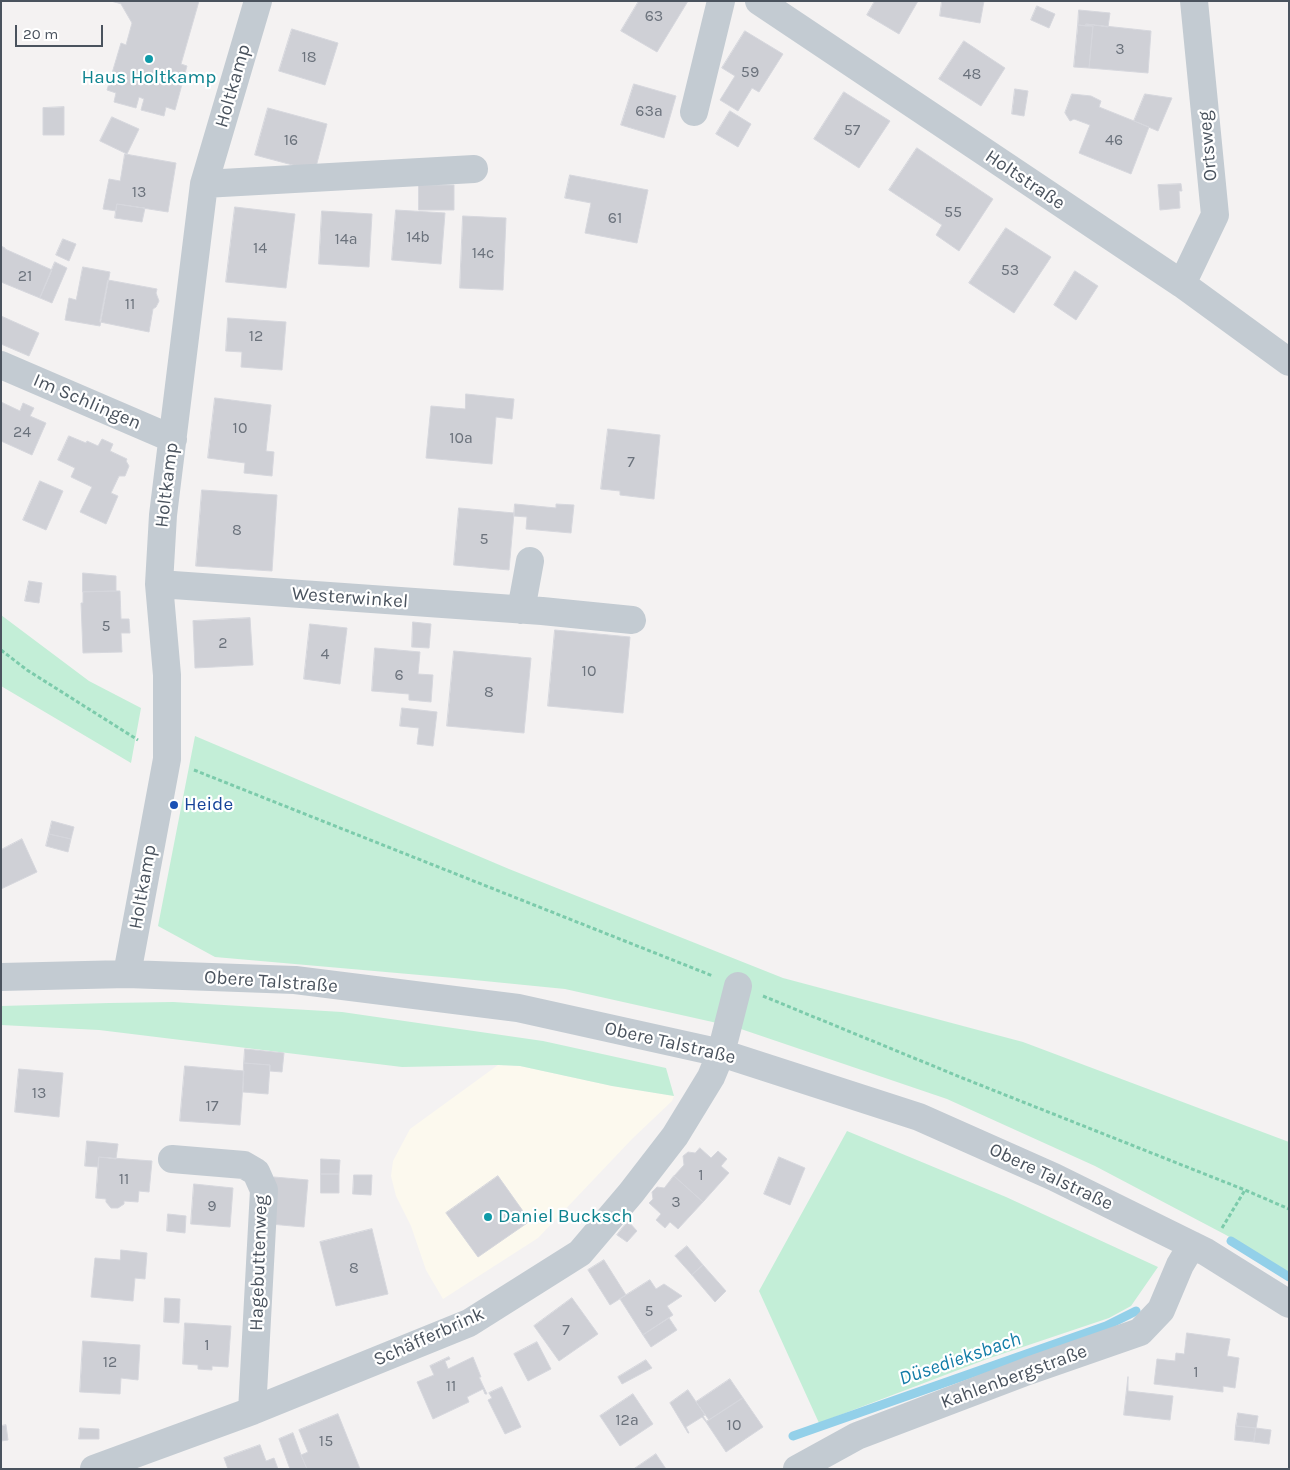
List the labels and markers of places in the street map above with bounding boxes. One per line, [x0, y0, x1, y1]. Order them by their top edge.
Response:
marker: Haus Holtkamp [143, 53, 155, 65]
place label: Haus Holtkamp [82, 67, 216, 89]
place label: Heide [184, 794, 233, 816]
marker: Heide [168, 799, 180, 811]
place label: Daniel Bucksch [498, 1206, 633, 1228]
marker: Daniel Bucksch [482, 1211, 494, 1223]

